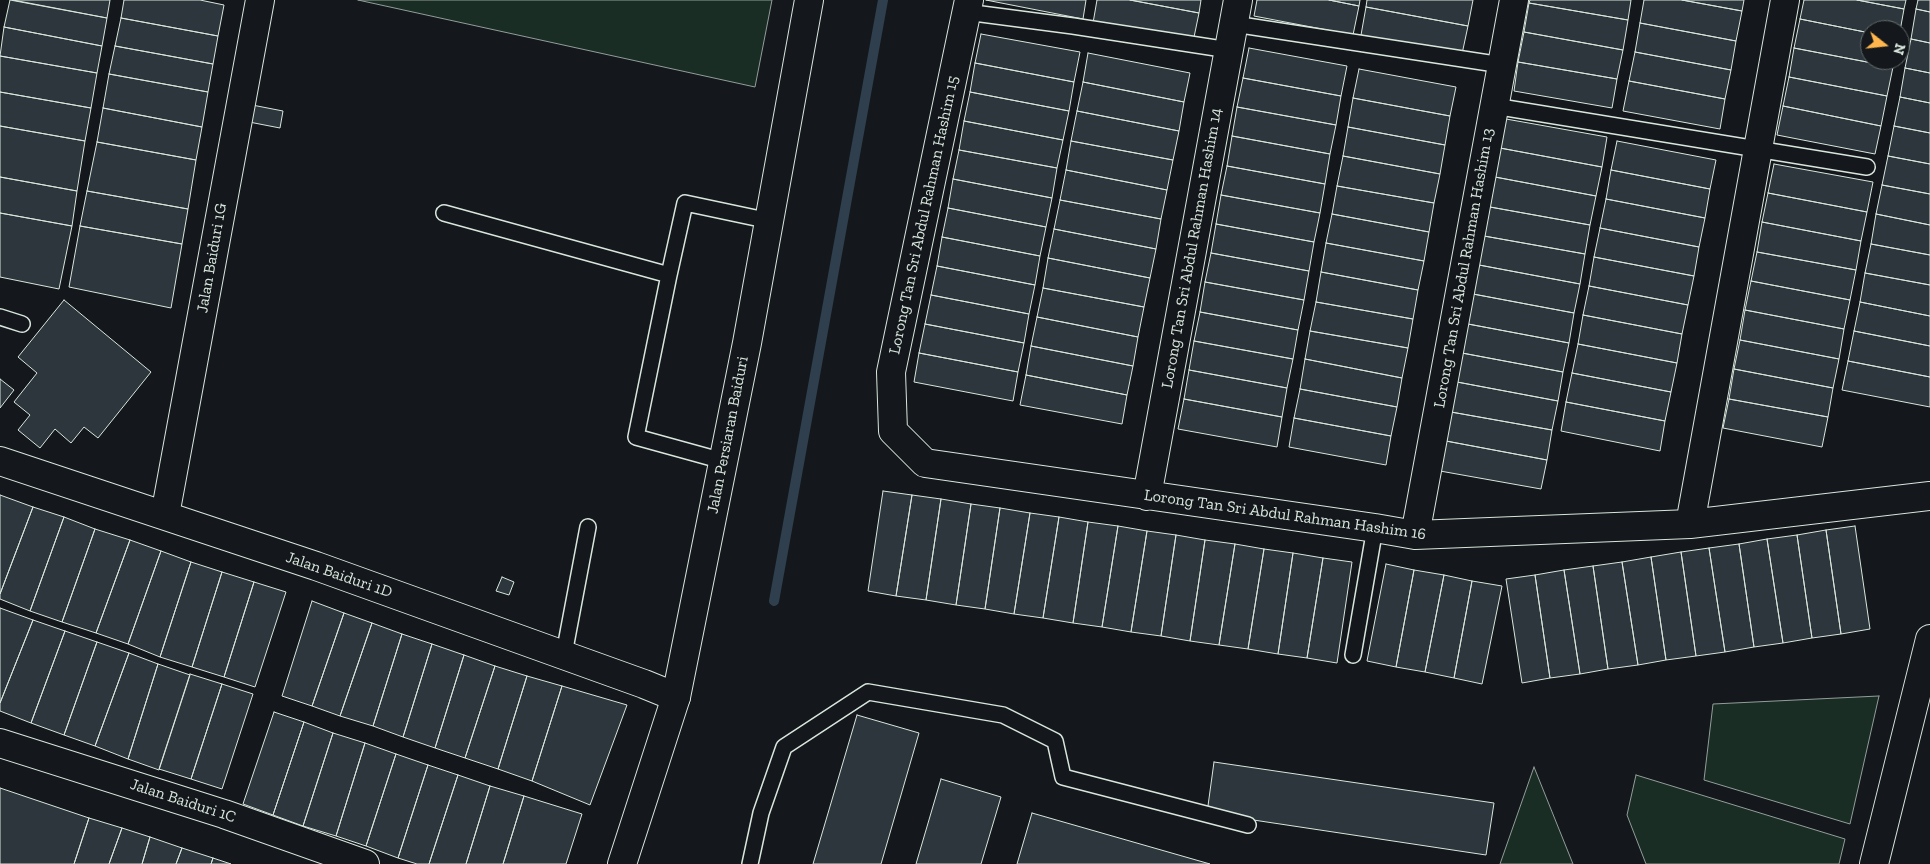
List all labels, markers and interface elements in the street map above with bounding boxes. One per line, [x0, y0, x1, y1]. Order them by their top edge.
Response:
north arrow [1860, 20, 1910, 70]
text: N [1889, 42, 1909, 56]
street label: Lorong Tan Sri Abdul Rahman Hashim 15 [885, 74, 963, 356]
street label: Lorong Tan Sri Abdul Rahman Hashim 14 [1158, 106, 1226, 390]
street label: Lorong Tan Sri Abdul Rahman Hashim 13 [1430, 127, 1498, 409]
street label: Jalan Baiduri 1G [193, 202, 231, 314]
street label: Jalan Persiaran Baiduri [703, 355, 753, 515]
street label: Lorong Tan Sri Abdul Rahman Hashim 16 [1143, 486, 1427, 544]
street label: Jalan Baiduri 1D [283, 548, 395, 602]
street label: Jalan Baiduri 1C [128, 775, 238, 827]

